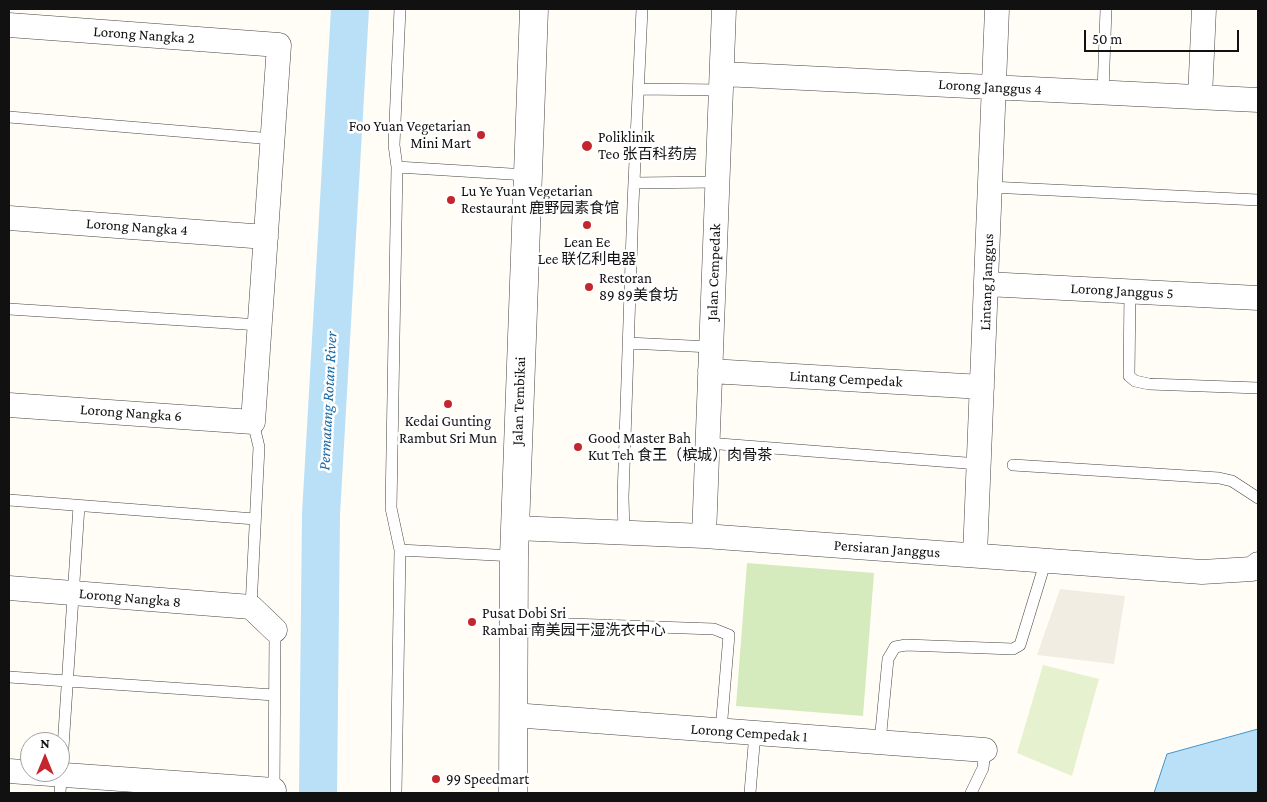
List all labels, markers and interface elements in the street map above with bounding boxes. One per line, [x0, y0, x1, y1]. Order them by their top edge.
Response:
scale bar [1087, 20, 1242, 52]
street label: Lorong Nangka 2 [93, 22, 195, 48]
text: 50 m [1092, 31, 1122, 47]
street label: Lorong Janggus 4 [938, 75, 1042, 99]
place label: Foo Yuan Vegetarian Mini Mart [349, 117, 471, 152]
place label: Poliklinik Teo 张百科药房 [598, 128, 697, 163]
marker: Foo Yuan Vegetarian Mini Mart [475, 129, 487, 141]
marker: Poliklinik Teo 张百科药房 [580, 139, 594, 153]
place label: Lu Ye Yuan Vegetarian Restaurant 鹿野园素食馆 [461, 182, 619, 217]
marker: Lu Ye Yuan Vegetarian Restaurant 鹿野园素食馆 [445, 194, 457, 206]
street label: Lorong Nangka 4 [85, 214, 189, 240]
marker: Lean Ee Lee 联亿利电器 [581, 219, 593, 231]
street label: Jalan Cempedak [703, 223, 725, 321]
place label: Lean Ee Lee 联亿利电器 [538, 233, 636, 268]
street label: Lintang Janggus [976, 233, 998, 331]
place label: Restoran 89 89美食坊 [599, 269, 678, 304]
street label: Lorong Janggus 5 [1070, 279, 1174, 303]
marker: Restoran 89 89美食坊 [583, 281, 595, 293]
water label: Permatang Rotan River [315, 331, 341, 471]
street label: Jalan Tembikai [508, 356, 530, 446]
street label: Lintang Cempedak [789, 367, 903, 391]
marker: Kedai Gunting Rambut Sri Mun [442, 398, 454, 410]
street label: Lorong Nangka 6 [80, 400, 182, 426]
place label: Kedai Gunting Rambut Sri Mun [399, 412, 497, 447]
place label: Good Master Bah Kut Teh 食王（槟城）肉骨茶 [588, 429, 772, 464]
marker: Good Master Bah Kut Teh 食王（槟城）肉骨茶 [572, 441, 584, 453]
street label: Persiaran Janggus [833, 536, 941, 562]
street label: Lorong Nangka 8 [78, 585, 182, 611]
place label: Pusat Dobi Sri Rambai 南美园干湿洗衣中心 [482, 604, 666, 639]
marker: Pusat Dobi Sri Rambai 南美园干湿洗衣中心 [466, 616, 478, 628]
street label: Lorong Cempedak 1 [690, 720, 808, 746]
north arrow [20, 732, 70, 782]
text: N [40, 735, 50, 751]
place label: 99 Speedmart [446, 770, 529, 788]
marker: 99 Speedmart [430, 773, 442, 785]

